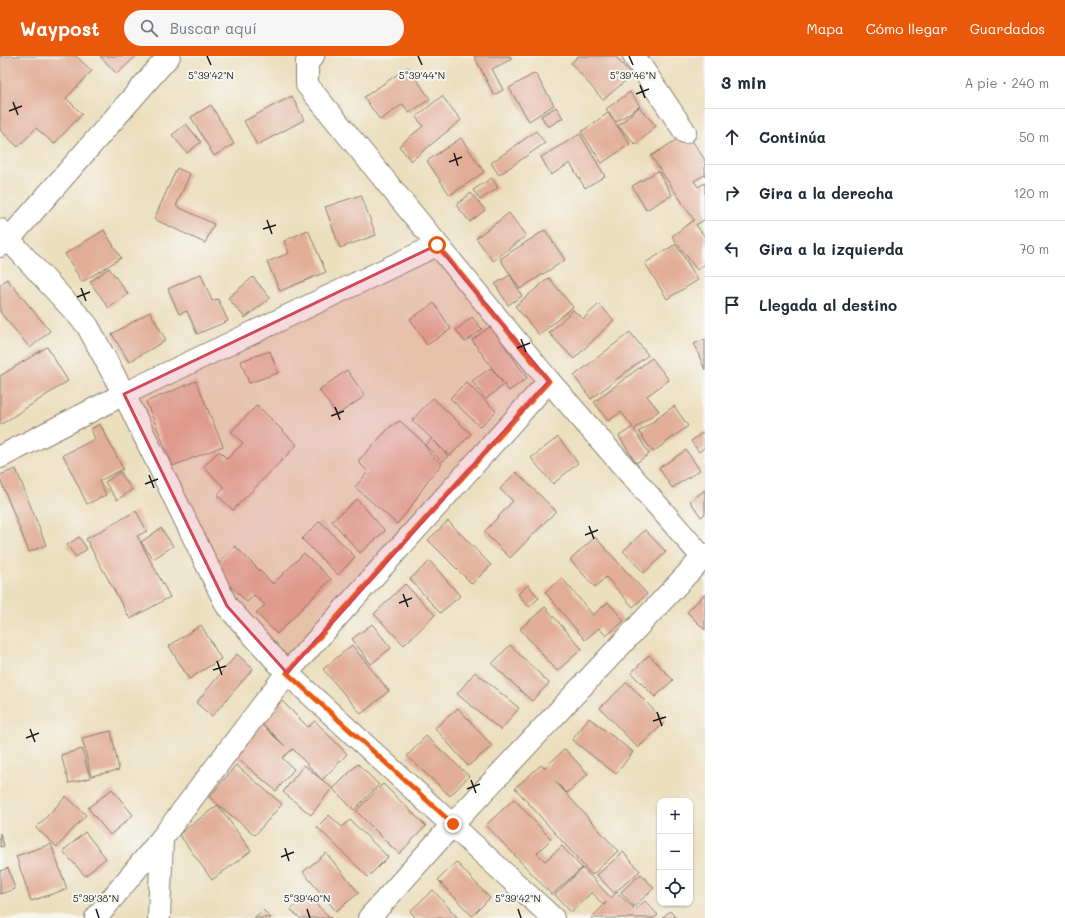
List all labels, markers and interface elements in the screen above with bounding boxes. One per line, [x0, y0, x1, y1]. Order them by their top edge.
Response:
search box [124, 10, 404, 46]
text: Waypost [20, 16, 100, 41]
icon: search [138, 17, 160, 39]
text: Buscar aquí [170, 18, 257, 38]
text: Mapa [807, 19, 844, 38]
text: Cómo llegar [866, 19, 948, 38]
text: Guardados [970, 19, 1045, 38]
text: 5°39'42"N [188, 68, 234, 82]
text: 5°39'44"N [399, 68, 445, 82]
text: 5°39'46"N [610, 68, 656, 82]
text: 3 min [721, 71, 766, 93]
text: A pie · 240 m [964, 74, 1049, 91]
icon: ahead [721, 126, 743, 148]
text: Continúa [759, 127, 826, 147]
text: 50 m [1019, 128, 1049, 145]
icon: right [721, 182, 743, 204]
text: Gira a la derecha [759, 183, 893, 203]
text: 120 m [1013, 184, 1049, 201]
route start [428, 236, 446, 254]
icon: left [721, 238, 743, 260]
text: Gira a la izquierda [759, 239, 904, 259]
text: 70 m [1019, 240, 1049, 257]
icon: arrive [721, 294, 743, 316]
text: Llegada al destino [759, 295, 897, 315]
map controls [657, 798, 693, 906]
button: + [657, 798, 693, 834]
route end [444, 815, 462, 833]
button: − [657, 834, 693, 870]
button: locate [657, 870, 693, 906]
text: 5°39'38"N [73, 891, 119, 905]
text: 5°39'40"N [284, 891, 330, 905]
text: 5°39'42"N [495, 891, 541, 905]

